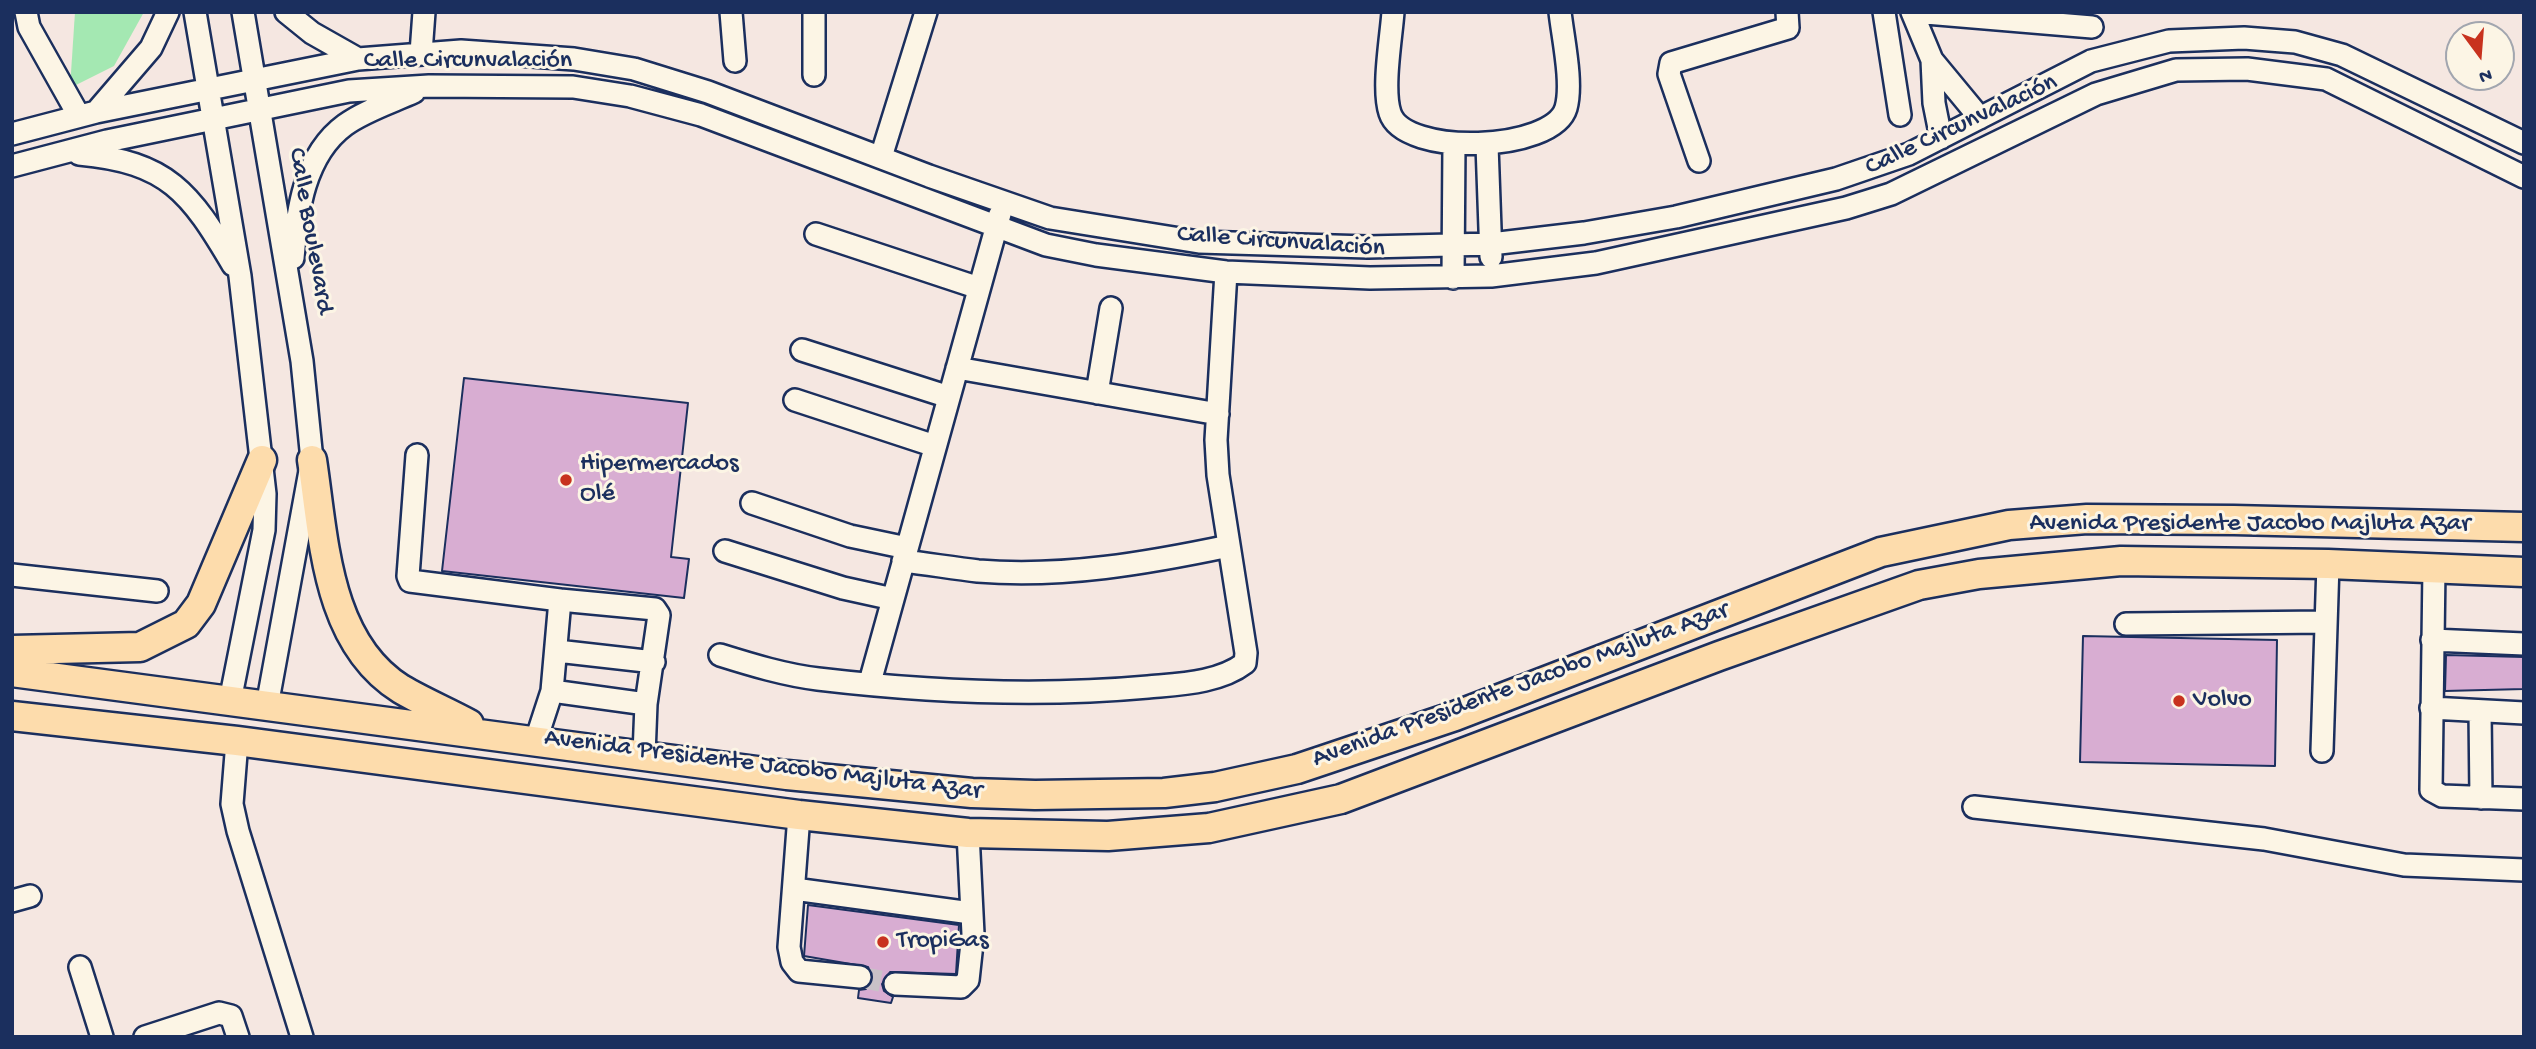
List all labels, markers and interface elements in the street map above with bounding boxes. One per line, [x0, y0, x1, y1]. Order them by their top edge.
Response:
north arrow [2445, 21, 2515, 91]
street label: Calle Circunvalación [364, 46, 572, 78]
text: N [2476, 62, 2495, 88]
street label: Calle Circunvalación [1861, 68, 2063, 184]
street label: Calle Boulevard [279, 146, 339, 316]
street label: Calle Circunvalación [1176, 220, 1386, 266]
place label: Hipermercados Olé [580, 449, 739, 510]
marker: Hipermercados Olé [558, 472, 574, 488]
street label: Avenida Presidente Jacobo Majluta Azar [2030, 509, 2470, 541]
street label: Avenida Presidente Jacobo Majluta Azar [1308, 596, 1734, 776]
place label: Volvo [2193, 685, 2252, 717]
marker: Volvo [2171, 693, 2187, 709]
street label: Avenida Presidente Jacobo Majluta Azar [542, 724, 984, 808]
place label: TropiGas [897, 926, 989, 958]
marker: TropiGas [875, 934, 891, 950]

